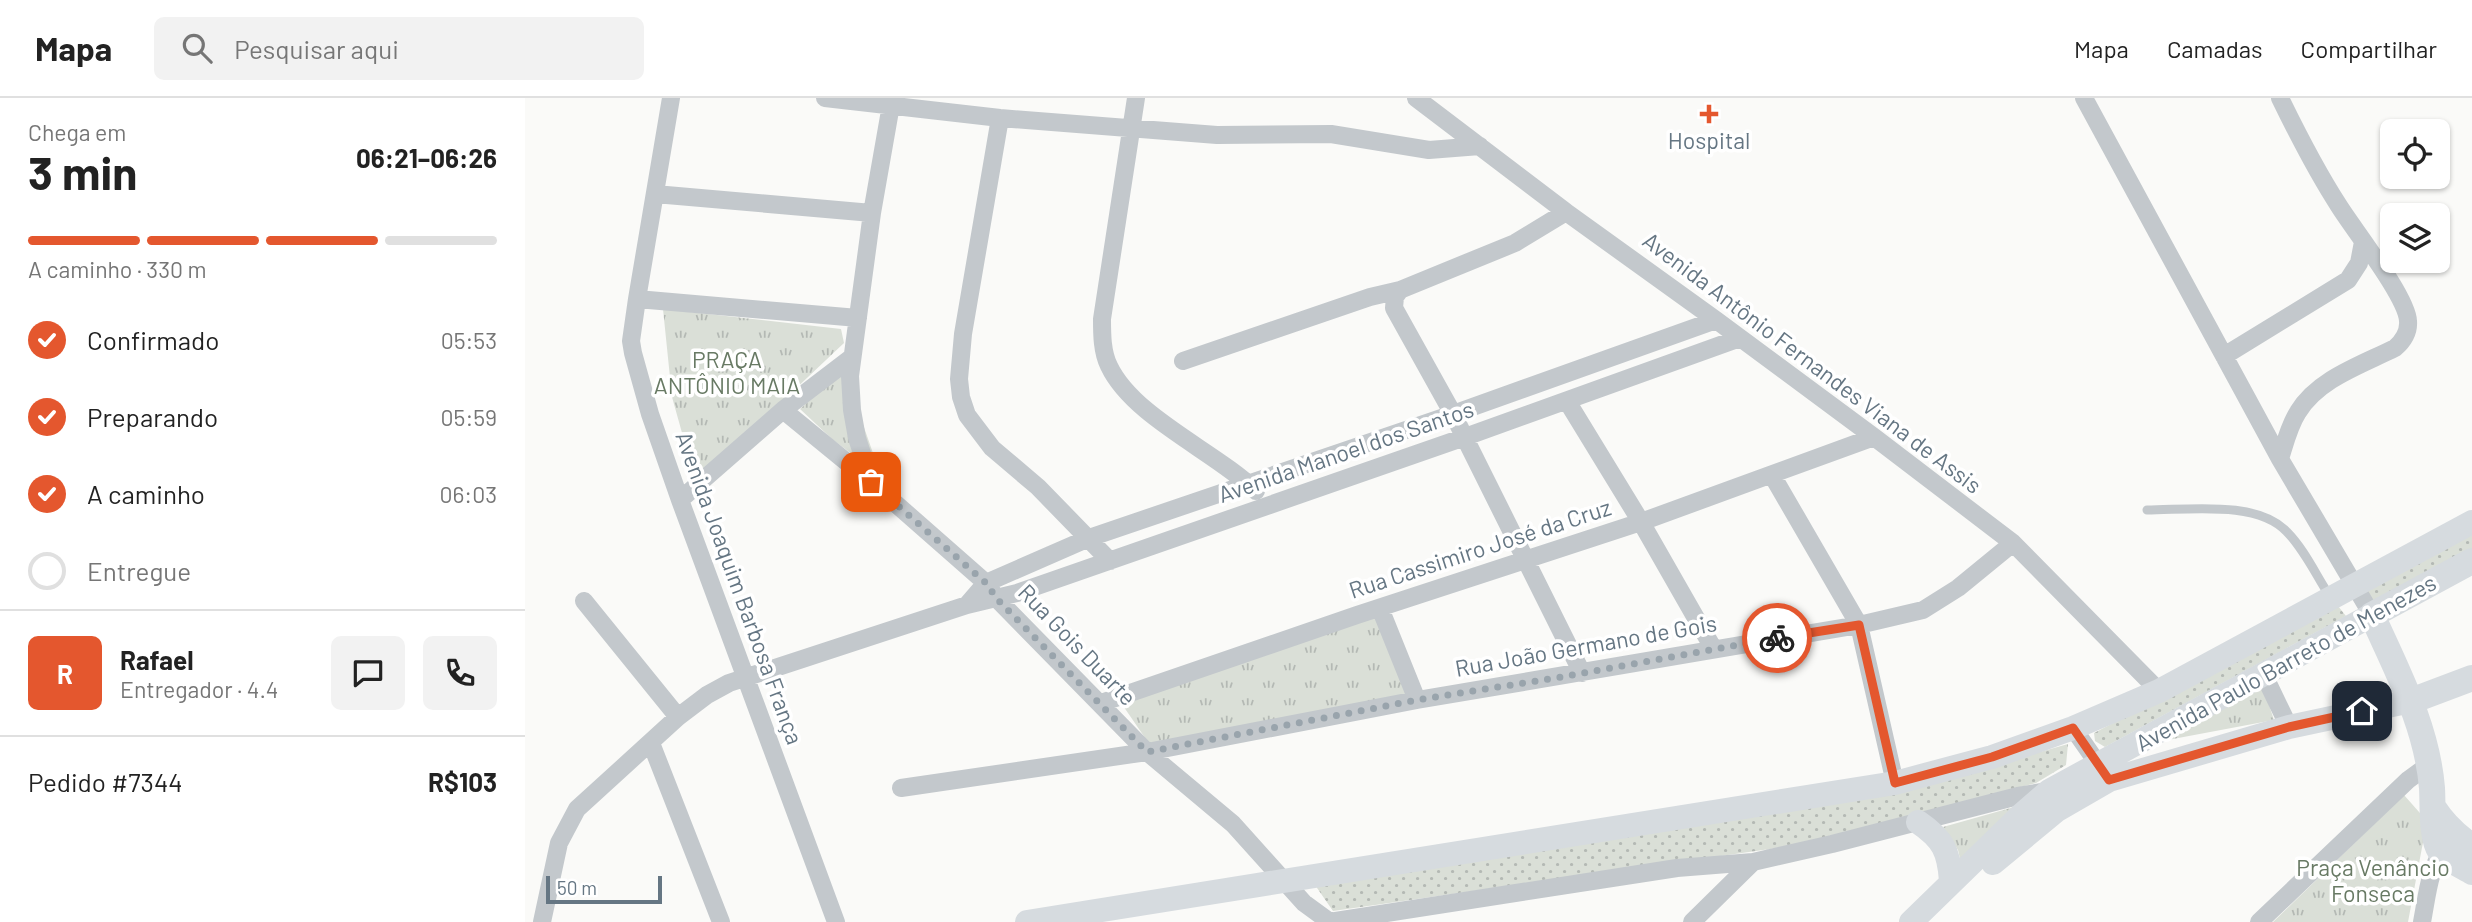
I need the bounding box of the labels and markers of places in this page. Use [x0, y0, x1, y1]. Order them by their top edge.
marker: Hospital [1699, 104, 1719, 124]
place label: Hospital [1668, 126, 1750, 154]
pin [841, 452, 901, 512]
pin [2332, 681, 2392, 741]

